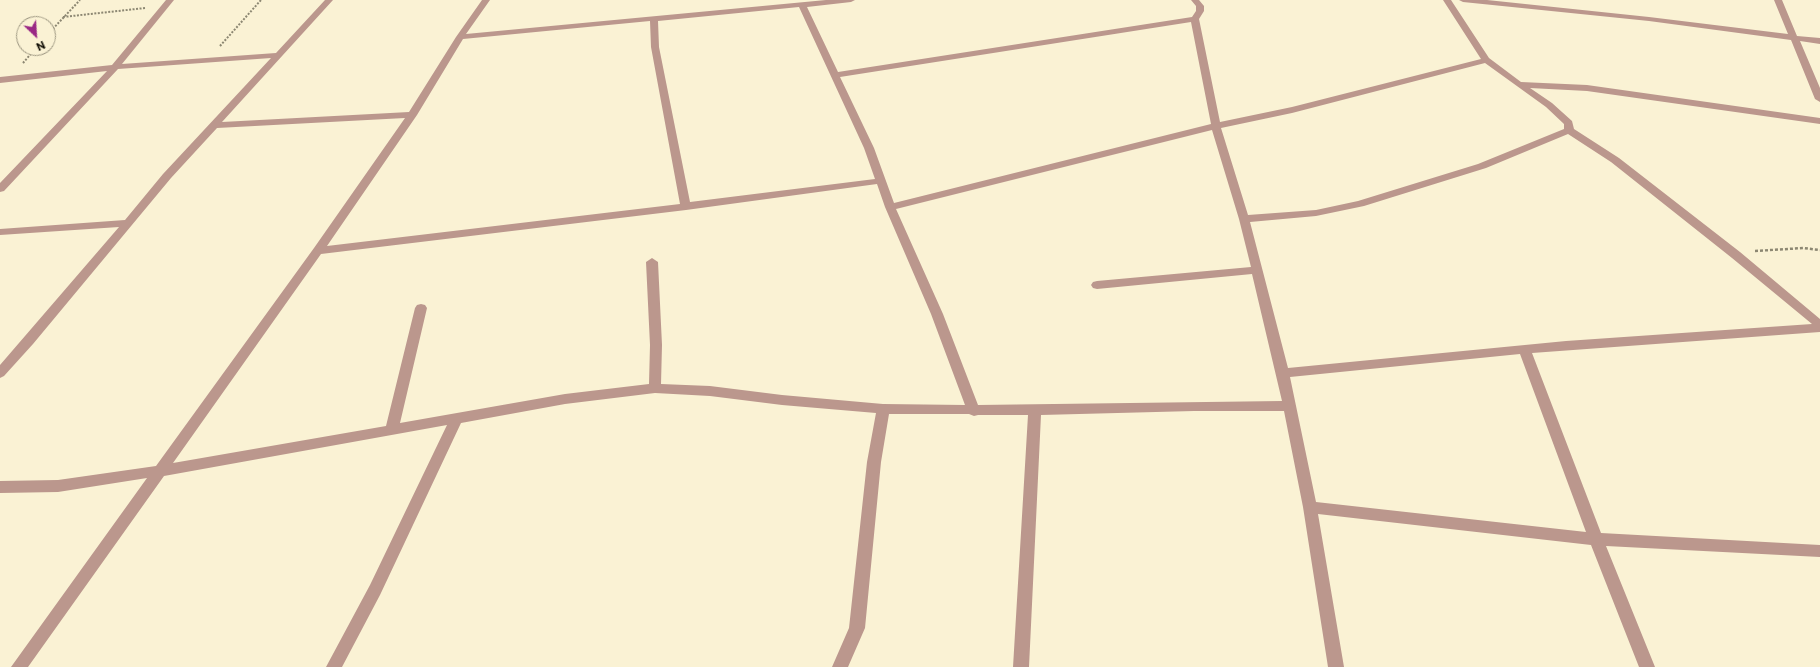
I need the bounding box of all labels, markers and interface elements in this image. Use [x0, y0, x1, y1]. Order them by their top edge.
north arrow [16, 16, 56, 56]
text: N [34, 39, 47, 54]

